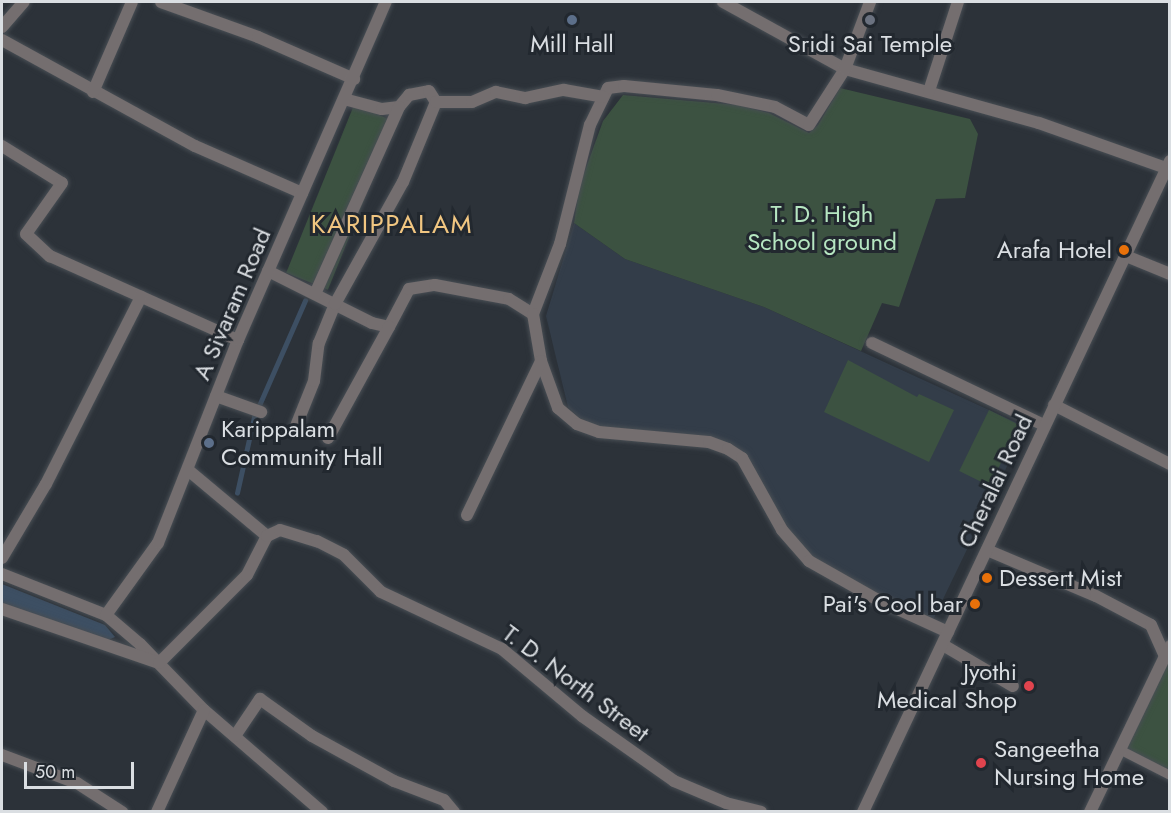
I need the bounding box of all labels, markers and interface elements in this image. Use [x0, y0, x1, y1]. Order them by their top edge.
marker: Mill Hall [565, 13, 579, 27]
marker: Sridi Sai Temple [863, 13, 877, 27]
place label: Mill Hall [530, 30, 614, 58]
place label: Sridi Sai Temple [788, 30, 952, 58]
park label: T. D. High School ground [747, 200, 897, 256]
district label: KARIPPALAM [311, 209, 473, 241]
street label: A Sivaram Road [187, 224, 277, 384]
place label: Arafa Hotel [997, 236, 1112, 264]
marker: Arafa Hotel [1117, 243, 1131, 257]
street label: Cheralai Road [952, 410, 1038, 552]
place label: Karippalam Community Hall [221, 415, 383, 471]
marker: Karippalam Community Hall [202, 436, 216, 450]
place label: Dessert Mist [999, 564, 1122, 592]
marker: Dessert Mist [980, 571, 994, 585]
place label: Pai's Cool bar [823, 590, 963, 618]
marker: Pai's Cool bar [968, 597, 982, 611]
street label: T. D. North Street [497, 619, 655, 747]
place label: Jyothi Medical Shop [877, 658, 1017, 714]
marker: Jyothi Medical Shop [1022, 679, 1036, 693]
place label: Sangeetha Nursing Home [994, 735, 1144, 791]
scale bar [27, 750, 136, 788]
marker: Sangeetha Nursing Home [972, 754, 990, 772]
text: 50 m [35, 759, 75, 785]

